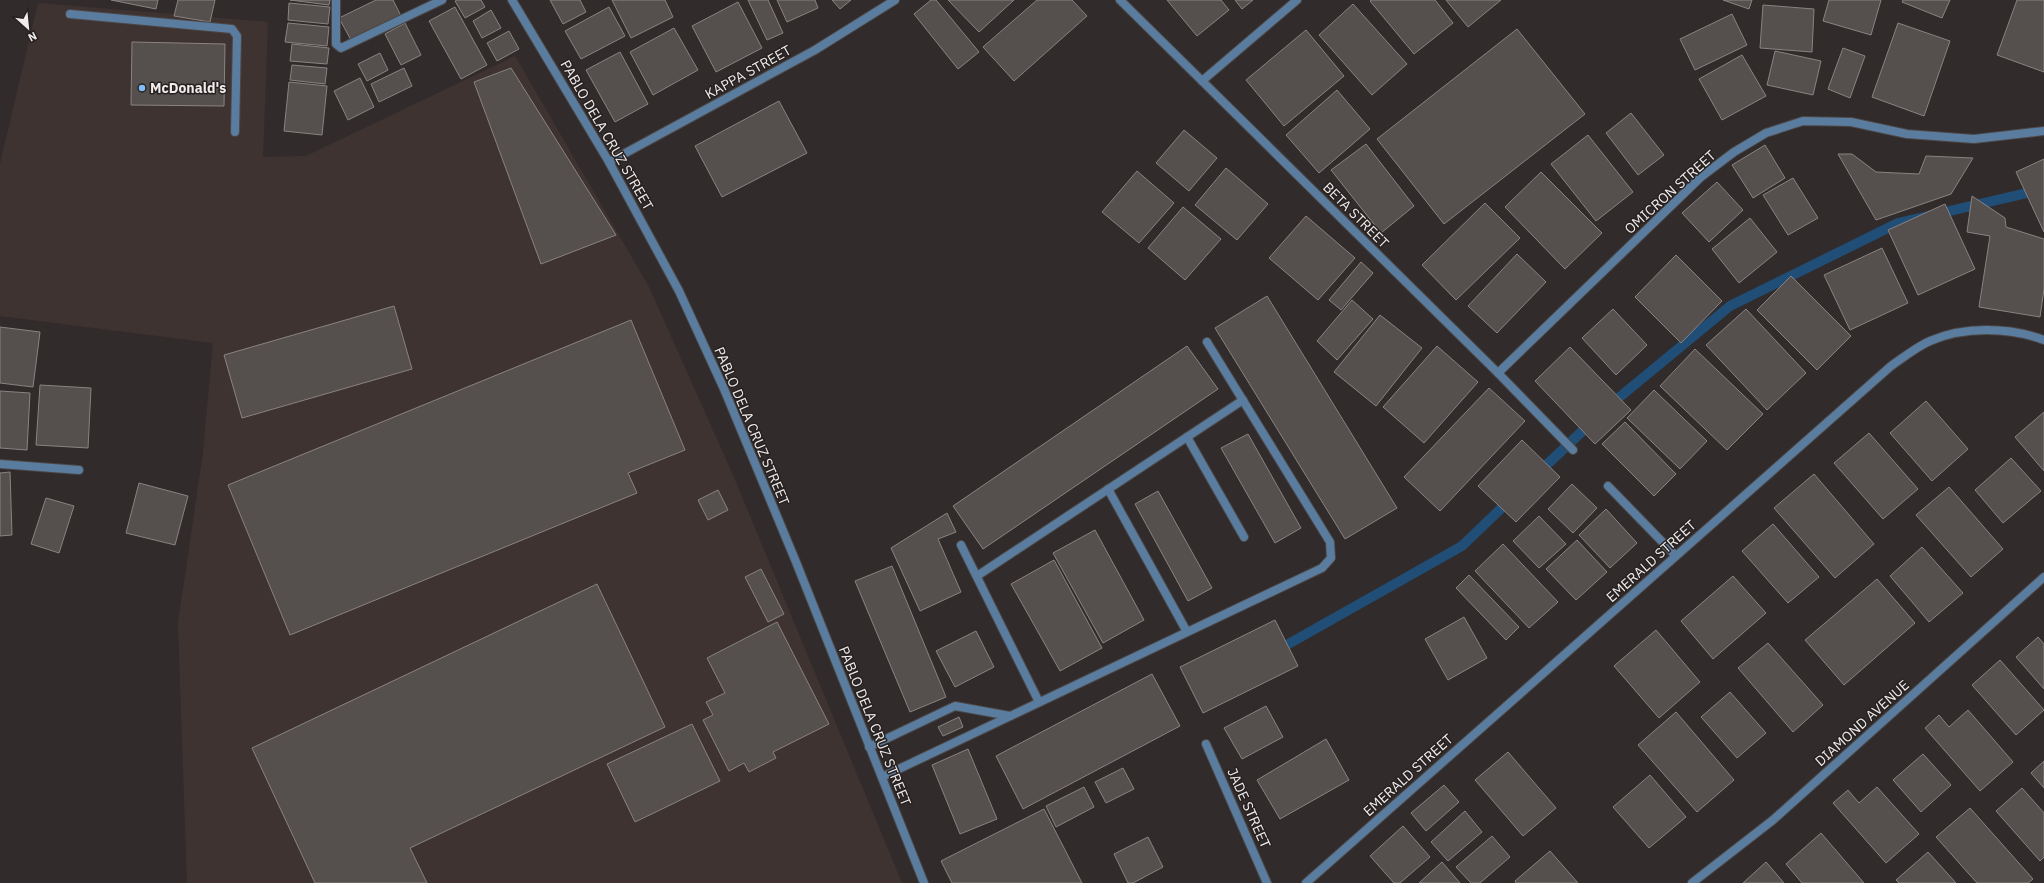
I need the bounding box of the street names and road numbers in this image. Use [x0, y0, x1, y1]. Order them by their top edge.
street label: KAPPA STREET [702, 41, 794, 103]
street label: PABLO DELA CRUZ STREET [557, 57, 657, 213]
street label: OMICRON STREET [1621, 146, 1719, 238]
street label: BETA STREET [1319, 178, 1393, 252]
street label: PABLO DELA CRUZ STREET [710, 344, 794, 508]
street label: EMERALD STREET [1602, 516, 1700, 606]
street label: PABLO DELA CRUZ STREET [835, 644, 915, 808]
street label: DIAMOND AVENUE [1811, 676, 1913, 770]
street label: EMERALD STREET [1359, 730, 1457, 820]
street label: JADE STREET [1223, 765, 1275, 851]

